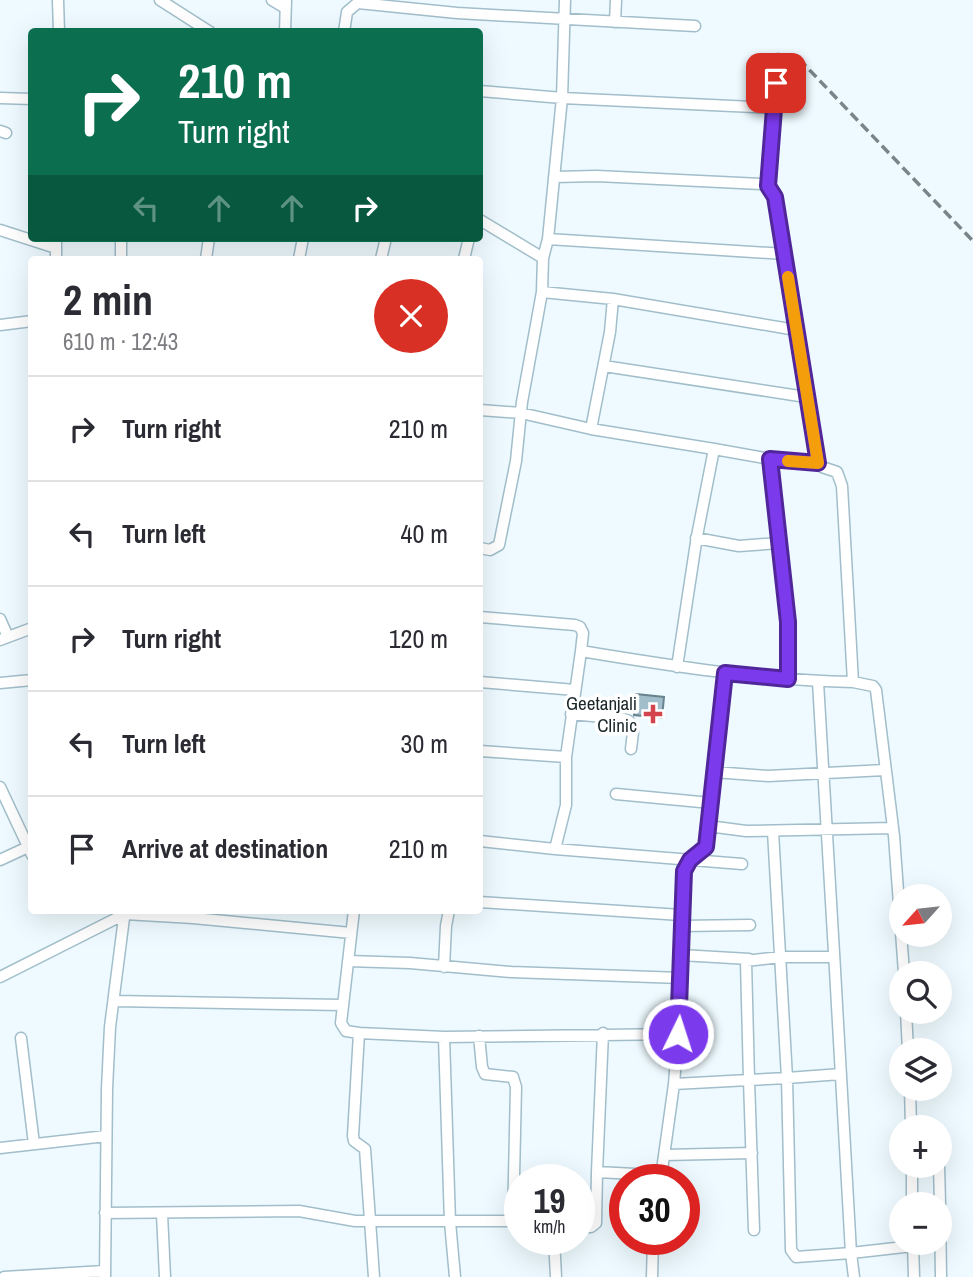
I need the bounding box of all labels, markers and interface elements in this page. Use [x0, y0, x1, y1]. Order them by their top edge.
text: 210 m [178, 47, 292, 113]
pin [746, 53, 806, 113]
icon: right [63, 56, 154, 147]
icon: arrive [757, 64, 795, 102]
text: Turn right [178, 110, 290, 153]
icon: left [127, 189, 165, 227]
icon: ahead [200, 189, 238, 227]
icon: ahead [273, 189, 311, 227]
icon: right [346, 189, 384, 227]
text: 2 min [63, 272, 153, 328]
button: close [374, 279, 448, 353]
text: 610 m · 12:43 [63, 326, 178, 357]
icon: right [63, 410, 101, 448]
text: Turn right [122, 411, 221, 446]
text: 210 m [389, 411, 448, 446]
icon: left [63, 515, 101, 553]
text: Turn left [122, 516, 206, 551]
text: 40 m [401, 516, 448, 551]
icon: right [63, 620, 101, 658]
text: Turn right [122, 621, 221, 656]
text: 120 m [389, 621, 448, 656]
place label: Geetanjali Clinic [566, 690, 637, 738]
marker: Geetanjali Clinic [643, 704, 663, 724]
icon: left [63, 725, 101, 763]
text: Turn left [122, 726, 206, 761]
text: 30 m [401, 726, 448, 761]
icon: arrive [63, 830, 101, 868]
text: Arrive at destination [122, 831, 328, 866]
text: 210 m [389, 831, 448, 866]
north arrow [889, 884, 952, 947]
map controls [889, 884, 952, 1255]
button: search [889, 961, 952, 1024]
position arrow [641, 997, 715, 1071]
button: layers [889, 1038, 952, 1101]
button: + [889, 1115, 952, 1178]
speed limit sign: 30 [609, 1164, 700, 1255]
text: 19 [534, 1177, 565, 1224]
button: − [889, 1192, 952, 1255]
text: km/h [534, 1214, 566, 1239]

